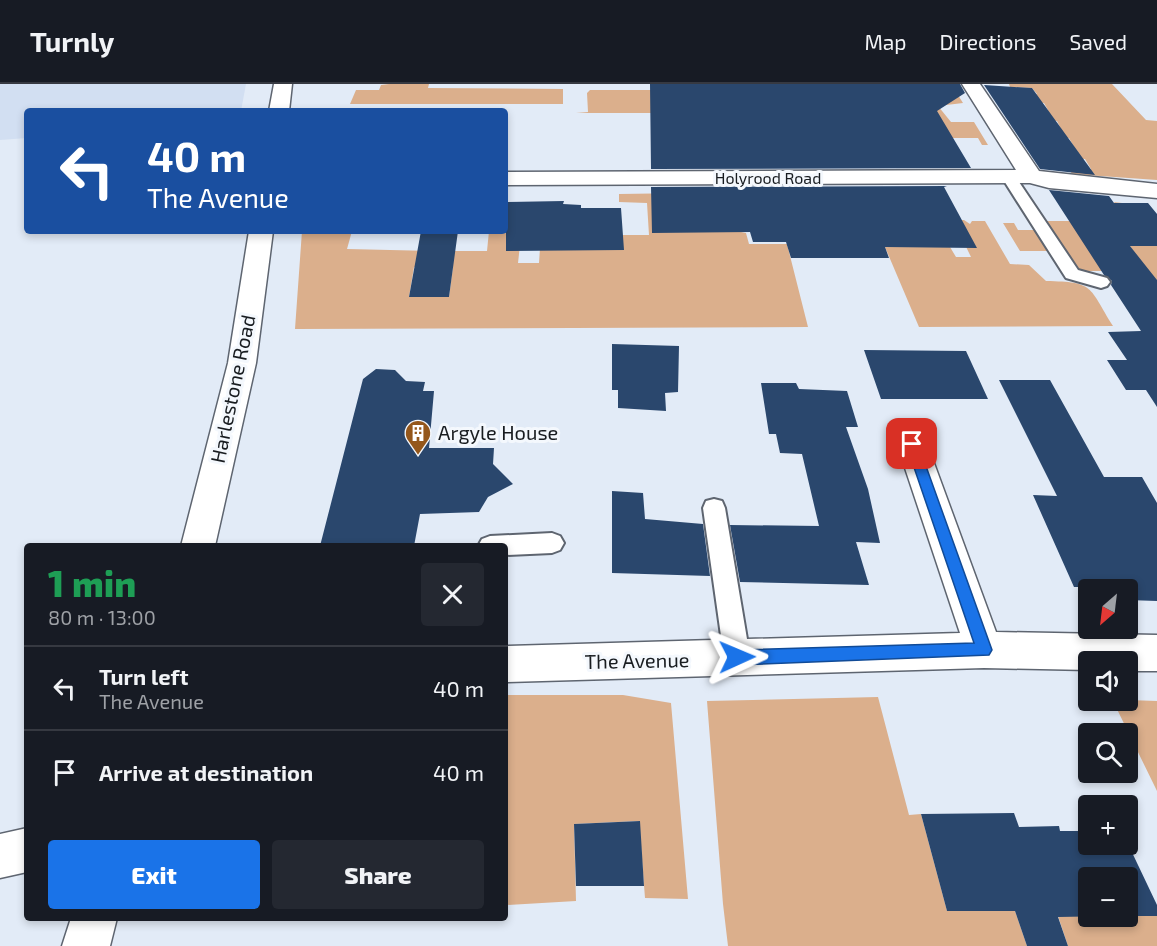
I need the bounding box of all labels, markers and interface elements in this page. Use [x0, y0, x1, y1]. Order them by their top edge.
text: Turnly [30, 24, 114, 58]
text: Map [864, 29, 907, 54]
text: Directions [940, 29, 1036, 54]
text: Saved [1069, 29, 1127, 54]
text: 40 m [147, 130, 246, 180]
icon: left [48, 132, 126, 210]
street label: Holyrood Road [715, 168, 821, 187]
text: The Avenue [147, 181, 289, 213]
street label: Harlestone Road [205, 312, 259, 465]
building icon: Argyle House [403, 418, 433, 456]
pin [886, 418, 937, 469]
place label: Argyle House [438, 420, 558, 444]
icon: arrive [895, 427, 928, 460]
text: 1 min [48, 561, 136, 604]
button: close [421, 563, 484, 626]
north arrow [1078, 579, 1138, 639]
map controls [1078, 579, 1138, 927]
text: 80 m · 13:00 [48, 605, 156, 629]
position arrow [705, 625, 769, 689]
street label: The Avenue [584, 647, 690, 673]
button: sound [1078, 651, 1138, 711]
text: Turn left [99, 663, 188, 689]
icon: left [48, 672, 81, 705]
text: 40 m [433, 675, 484, 701]
text: The Avenue [99, 689, 204, 713]
button: search [1078, 723, 1138, 783]
icon: arrive [48, 756, 81, 789]
text: Arrive at destination [99, 759, 313, 785]
text: 40 m [433, 759, 484, 785]
button: + [1078, 795, 1138, 855]
button: Exit [48, 840, 260, 909]
button: Share [272, 840, 484, 909]
button: − [1078, 867, 1138, 927]

